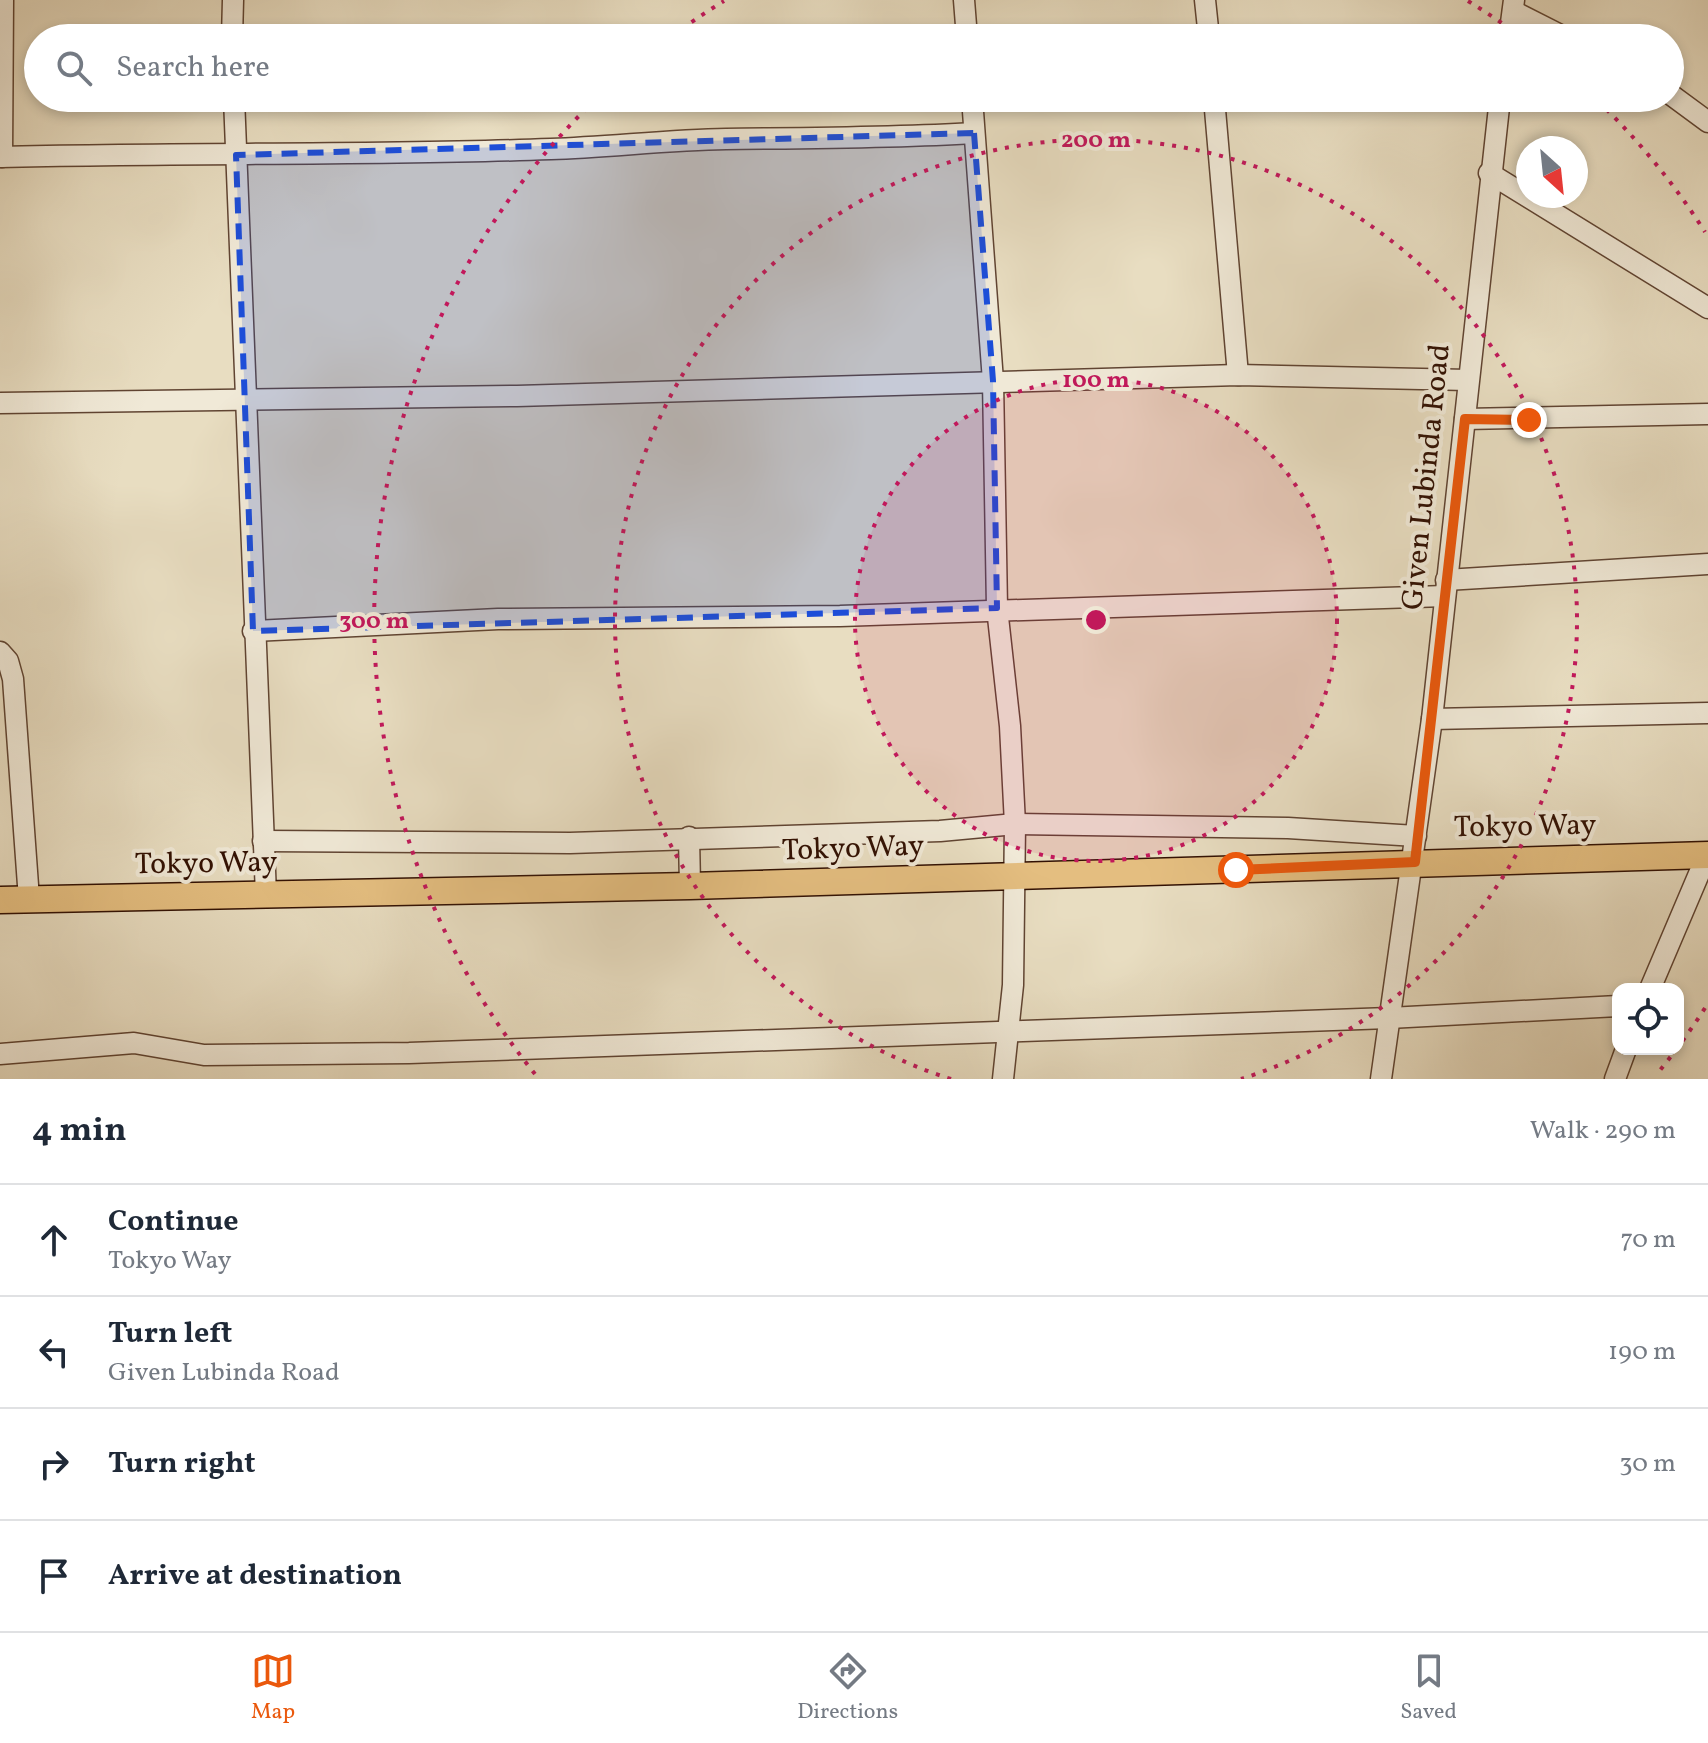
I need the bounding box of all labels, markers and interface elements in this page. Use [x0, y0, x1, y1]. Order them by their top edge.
search box [24, 24, 1684, 112]
icon: search [52, 46, 96, 90]
text: Search here [116, 47, 270, 89]
text: 200 m [1061, 124, 1131, 158]
north arrow [1516, 136, 1588, 208]
street label: Given Lubinda Road [1392, 342, 1462, 612]
text: 100 m [1062, 364, 1130, 398]
route end [1511, 402, 1547, 438]
text: 300 m [339, 605, 409, 639]
centre of rings [1082, 606, 1110, 634]
street label: Tokyo Way [1453, 805, 1597, 849]
street label: Tokyo Way [781, 826, 925, 872]
street label: Tokyo Way [134, 842, 278, 886]
route start [1218, 852, 1254, 888]
map controls [1612, 983, 1684, 1055]
button: locate [1612, 983, 1684, 1055]
text: 4 min [32, 1108, 127, 1155]
text: Walk · 290 m [1530, 1113, 1676, 1149]
text: Continue [108, 1201, 239, 1243]
icon: ahead [32, 1218, 76, 1262]
text: 70 m [1621, 1222, 1676, 1258]
text: Tokyo Way [108, 1243, 232, 1279]
text: Turn left [108, 1313, 232, 1355]
icon: left [32, 1330, 76, 1374]
text: 190 m [1608, 1334, 1676, 1370]
text: Given Lubinda Road [108, 1355, 340, 1391]
icon: right [32, 1442, 76, 1486]
text: Turn right [108, 1443, 256, 1485]
text: 30 m [1619, 1446, 1676, 1482]
icon: arrive [32, 1554, 76, 1598]
text: Arrive at destination [108, 1555, 402, 1597]
tab: Map [251, 1649, 295, 1728]
tab: Directions [797, 1649, 898, 1728]
tab: Saved [1400, 1649, 1457, 1728]

